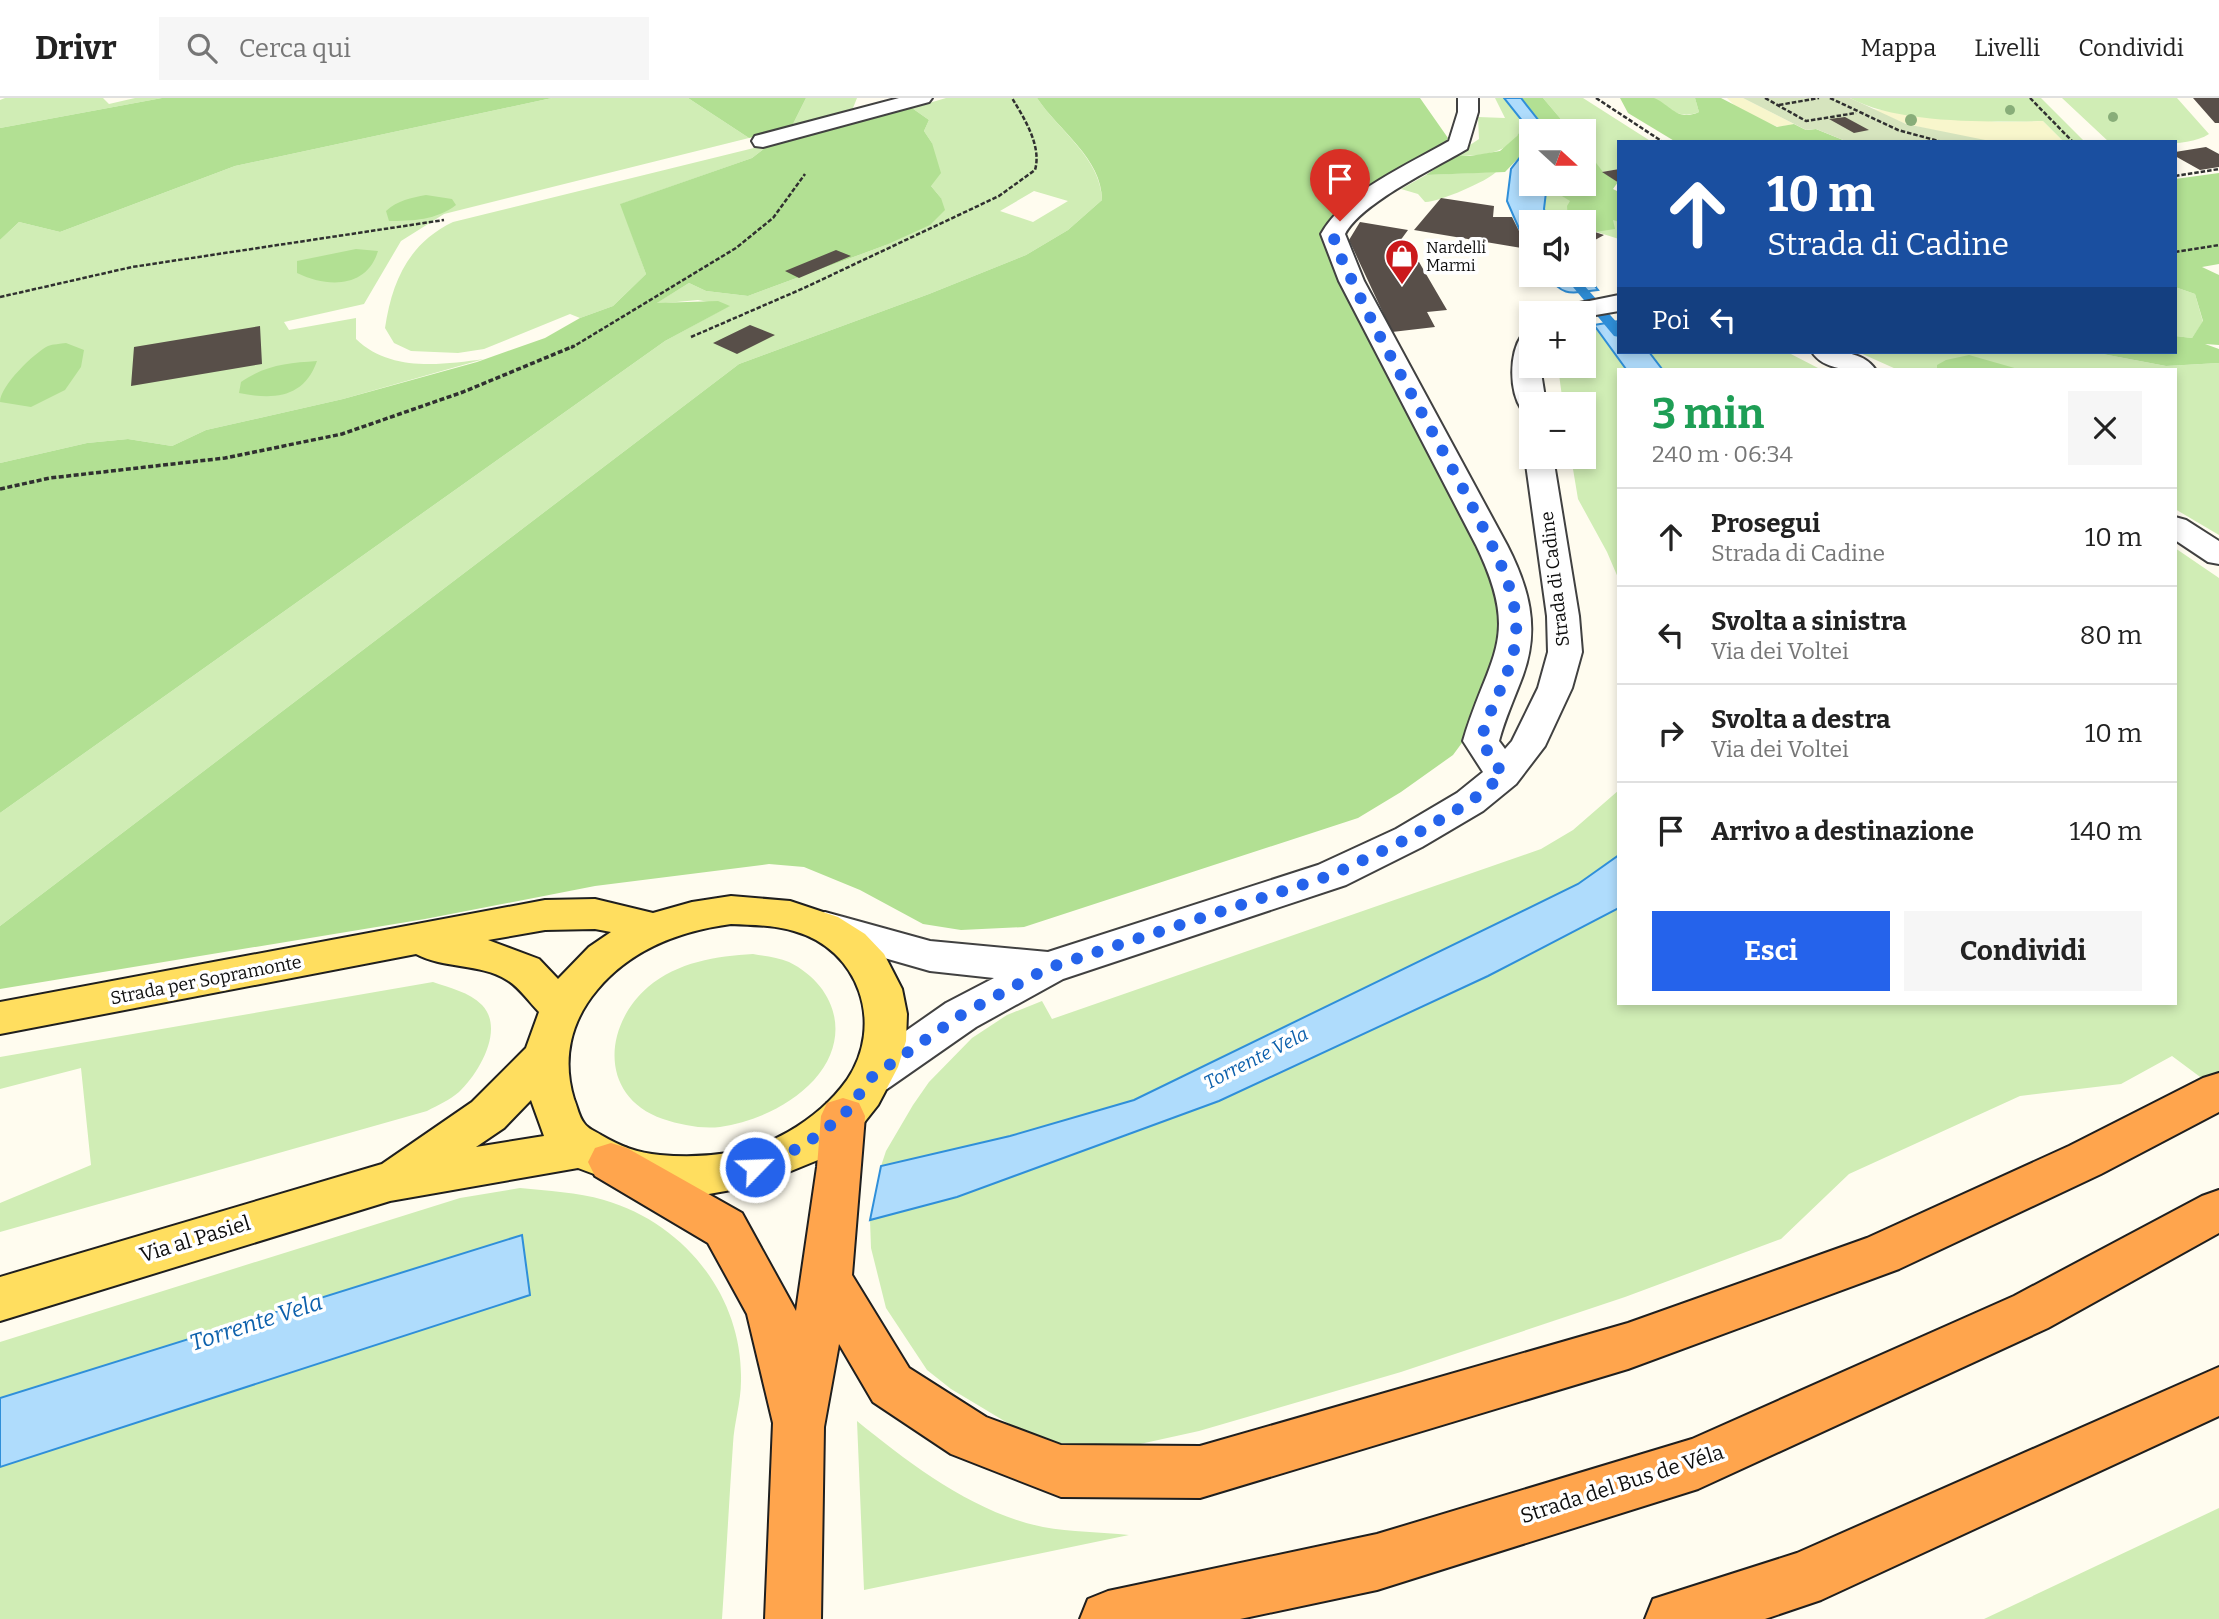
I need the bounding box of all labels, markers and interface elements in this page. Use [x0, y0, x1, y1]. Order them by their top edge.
search box [159, 17, 649, 80]
text: Drivr [35, 28, 117, 68]
icon: search [183, 29, 221, 67]
text: Cerca qui [239, 33, 351, 64]
text: Mappa [1860, 34, 1936, 62]
text: Livelli [1974, 34, 2040, 62]
text: Condividi [2078, 34, 2184, 62]
north arrow [1519, 119, 1596, 196]
map controls [1519, 119, 1596, 469]
pin [1310, 149, 1370, 221]
icon: arrive [1321, 160, 1359, 198]
text: 10 m [1767, 165, 1875, 224]
icon: ahead [1652, 168, 1743, 259]
button: sound [1519, 210, 1596, 287]
text: Strada di Cadine [1767, 225, 2009, 263]
shop icon: Nardelli Marmi [1383, 237, 1421, 286]
place label: Nardelli Marmi [1426, 238, 1486, 275]
button: + [1519, 301, 1596, 378]
icon: left [1704, 301, 1742, 339]
text: Poi [1652, 305, 1690, 336]
text: 3 min [1652, 389, 1764, 439]
button: close [2068, 391, 2142, 465]
button: − [1519, 392, 1596, 469]
text: 240 m · 06:34 [1652, 440, 1793, 468]
text: Prosegui [1711, 508, 1820, 539]
street label: Strada di Cadine [1536, 510, 1574, 648]
icon: ahead [1652, 518, 1690, 556]
text: 10 m [2085, 522, 2142, 553]
text: Strada di Cadine [1711, 539, 1885, 567]
text: Svolta a sinistra [1711, 606, 1907, 637]
icon: left [1652, 616, 1690, 654]
text: 80 m [2080, 620, 2142, 651]
text: Via dei Voltei [1711, 637, 1849, 665]
text: Svolta a destra [1711, 704, 1890, 735]
icon: right [1652, 714, 1690, 752]
text: 10 m [2085, 718, 2142, 749]
text: Via dei Voltei [1711, 735, 1849, 763]
icon: arrive [1652, 812, 1690, 850]
text: Arrivo a destinazione [1711, 816, 1974, 847]
text: 140 m [2070, 816, 2142, 847]
button: Esci [1652, 911, 1890, 991]
button: Condividi [1904, 911, 2142, 991]
street label: Strada per Sopramonte [109, 951, 303, 1009]
water label: Torrente Vela [1200, 1022, 1312, 1094]
position arrow [718, 1130, 792, 1204]
street label: Via al Pasiel [137, 1210, 253, 1268]
water label: Torrente Vela [186, 1287, 326, 1357]
street label: Strada del Bus de Véla [1517, 1439, 1728, 1529]

